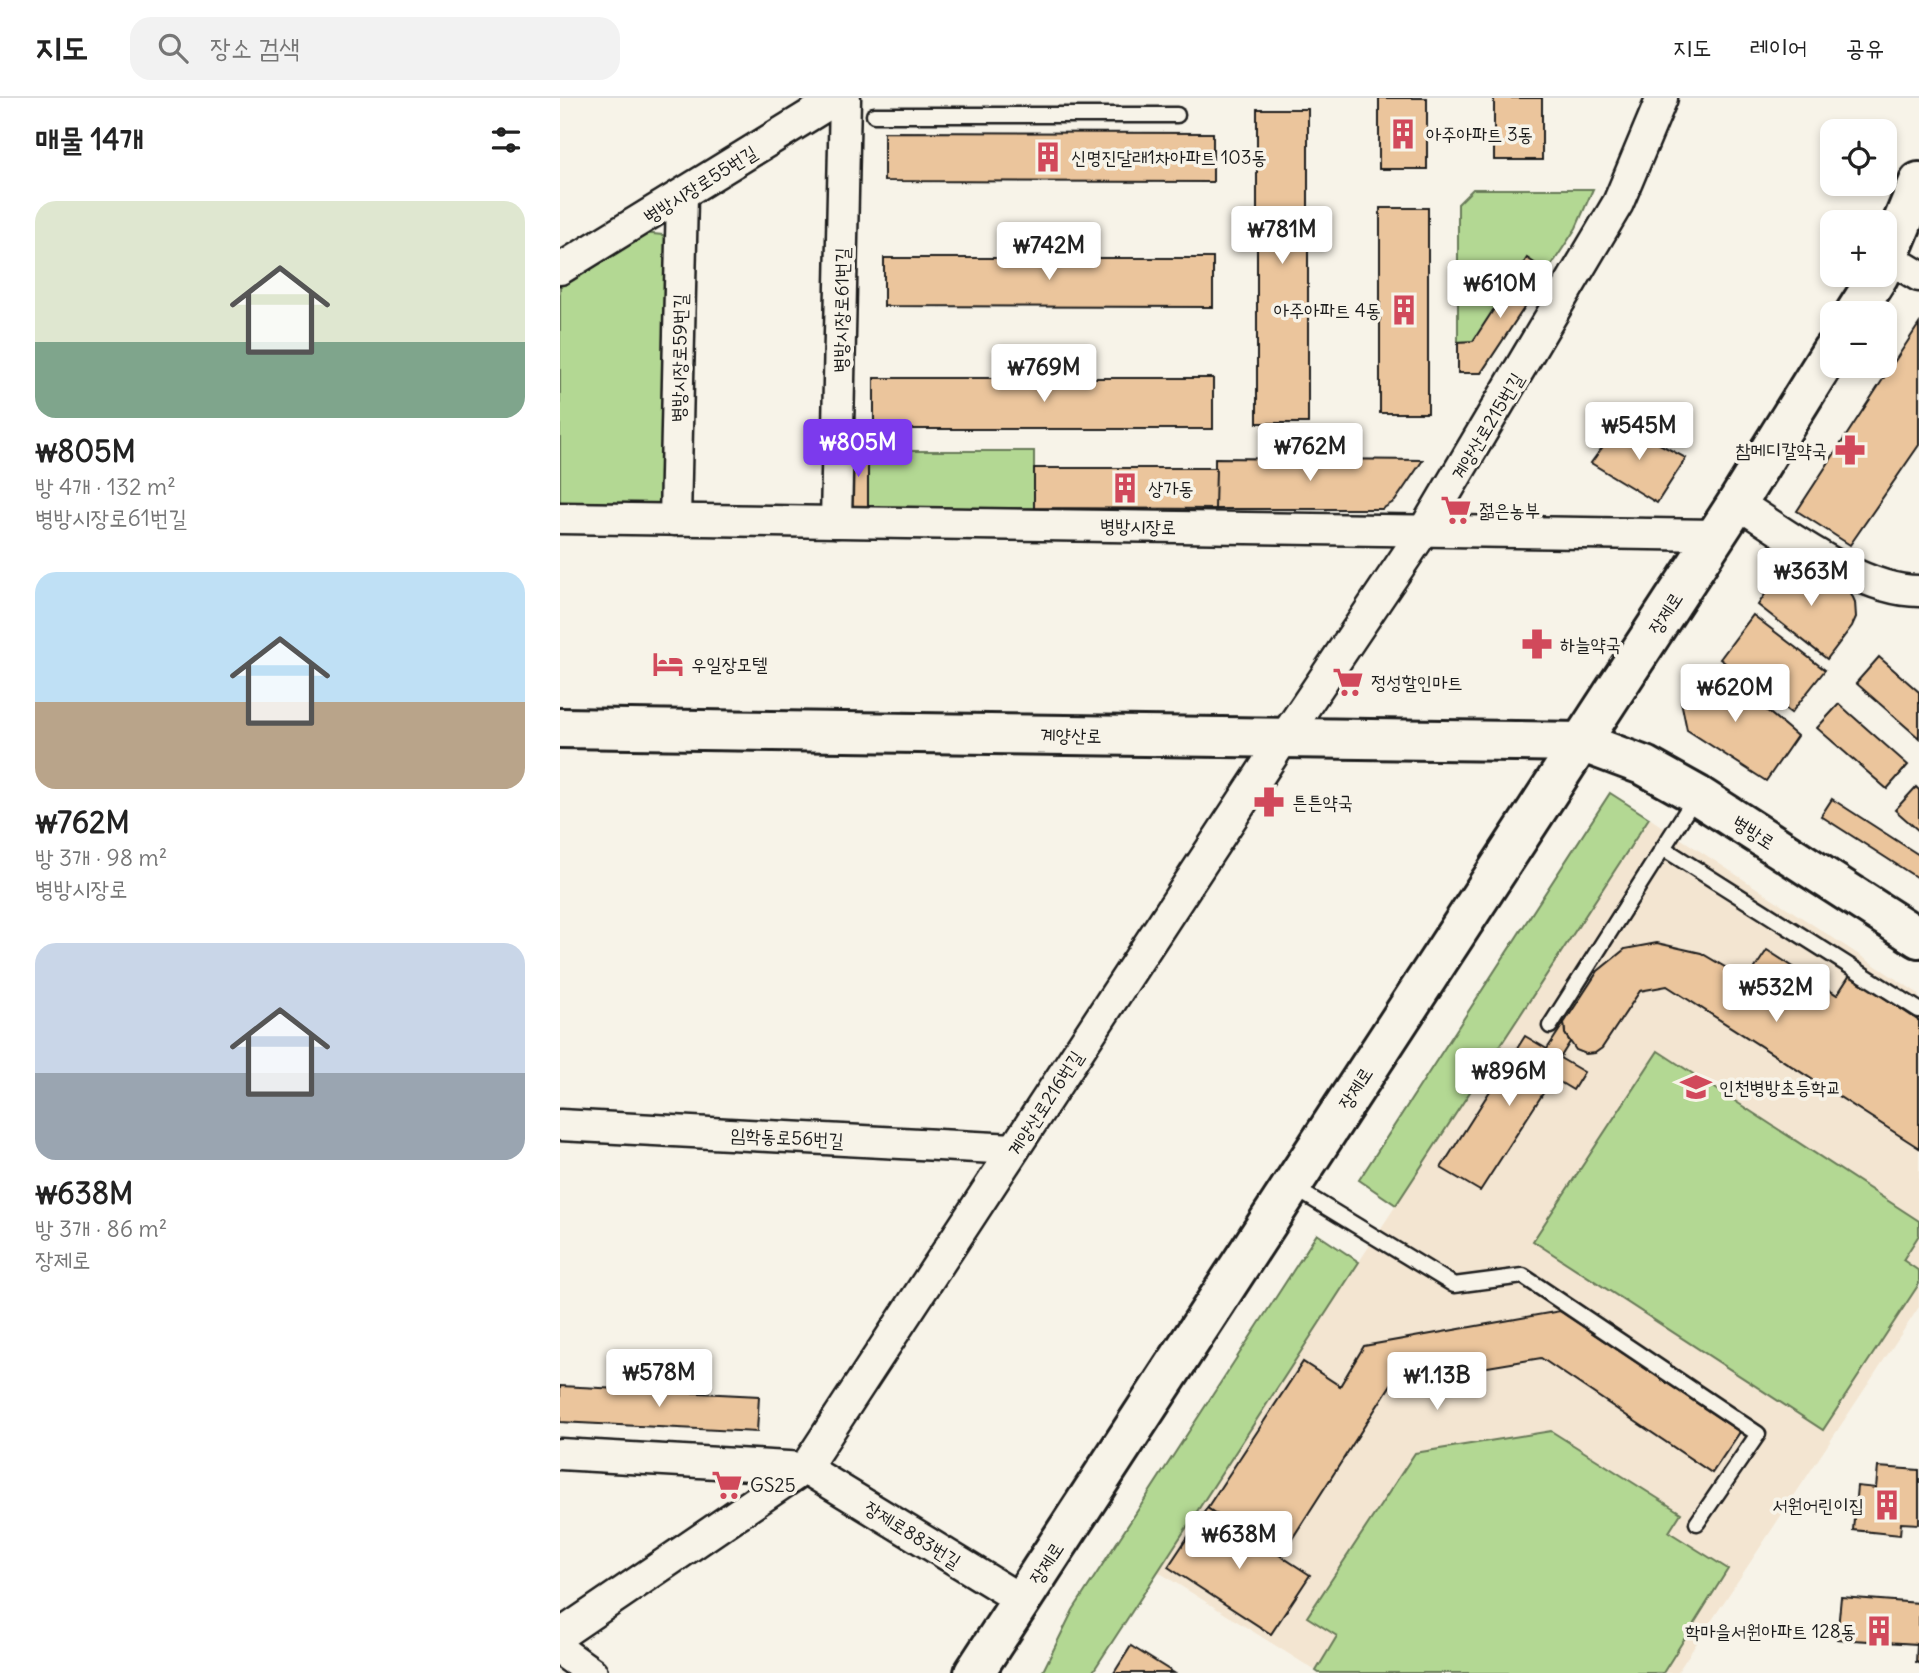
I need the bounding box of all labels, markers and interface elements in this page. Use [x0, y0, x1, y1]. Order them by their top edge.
search box [130, 17, 620, 80]
text: 지도 [35, 26, 88, 68]
icon: search [154, 29, 192, 67]
text: 장소 검색 [210, 31, 300, 64]
text: 지도 [1673, 32, 1711, 62]
text: 레이어 [1749, 32, 1807, 62]
text: 공유 [1845, 32, 1884, 62]
building icon: 아주아파트 3동 [1386, 117, 1420, 151]
map controls [1820, 119, 1897, 378]
button: locate [1820, 119, 1897, 196]
text: 매물 14개 [35, 120, 144, 158]
icon: filters [487, 121, 525, 159]
place label: 아주아파트 3동 [1426, 122, 1533, 146]
street label: 병방시장로55번길 [639, 140, 761, 228]
building icon: 신명진달래1차아파트 103동 [1031, 140, 1065, 174]
place label: 신명진달래1차아파트 103동 [1071, 145, 1267, 169]
pin: ₩781M [1233, 206, 1331, 266]
button: + [1820, 210, 1897, 287]
text: ₩781M [1247, 214, 1317, 243]
pin: ₩742M [1000, 222, 1098, 282]
text: ₩742M [1013, 230, 1085, 259]
icon: home [217, 247, 343, 373]
street label: 병방시장로61번길 [828, 247, 854, 373]
pin: ₩610M [1451, 260, 1549, 320]
text: ₩610M [1463, 268, 1537, 297]
street label: 병방시장로59번길 [666, 293, 692, 423]
building icon: 아주아파트 4동 [1387, 293, 1421, 327]
place label: 아주아파트 4동 [1274, 298, 1381, 322]
button: − [1820, 301, 1897, 378]
pin: ₩769M [995, 344, 1093, 404]
text: ₩769M [1007, 352, 1081, 381]
street label: 계양산로215번길 [1446, 368, 1528, 484]
pin: ₩545M [1590, 402, 1688, 462]
text: ₩545M [1601, 410, 1677, 439]
pin: ₩805M [809, 420, 907, 479]
pin: ₩762M [1261, 424, 1359, 483]
text: ₩805M [819, 427, 897, 456]
text: ₩762M [1274, 431, 1346, 460]
text: ₩805M [35, 432, 136, 470]
pharmacy icon: 참메디칼약국 [1833, 433, 1867, 467]
place label: 참메디칼약국 [1735, 438, 1827, 462]
building icon: 상가동 [1108, 471, 1142, 505]
text: 방 4개 · 132 m² [35, 472, 176, 501]
place label: 상가동 [1148, 476, 1194, 500]
supermarket icon: 젊은농부 [1439, 493, 1473, 527]
place label: 젊은농부 [1479, 498, 1540, 522]
text: 병방시장로61번길 [35, 503, 187, 532]
street label: 병방시장로 [1100, 513, 1176, 539]
pin: ₩363M [1762, 548, 1860, 608]
text: ₩363M [1773, 556, 1849, 585]
street label: 장제로 [1642, 587, 1688, 639]
icon: home [217, 618, 343, 744]
pharmacy icon: 하늘약국 [1520, 627, 1554, 661]
place label: 하늘약국 [1560, 632, 1621, 656]
hotel icon: 우일장모텔 [651, 647, 685, 681]
place label: 우일장모텔 [691, 652, 767, 676]
pin: ₩620M [1686, 664, 1784, 724]
supermarket icon: 정성할인마트 [1331, 665, 1365, 699]
place label: 정성할인마트 [1371, 670, 1463, 694]
text: ₩620M [1697, 672, 1773, 701]
street label: 계양산로 [1040, 722, 1102, 748]
pharmacy icon: 튼튼약국 [1252, 785, 1286, 819]
place label: 튼튼약국 [1292, 790, 1353, 814]
text: ₩762M [35, 803, 130, 841]
street label: 병방로 [1728, 809, 1780, 855]
text: 방 3개 · 98 m² [35, 843, 167, 872]
text: 병방시장로 [35, 874, 128, 903]
pin: ₩532M [1727, 964, 1825, 1024]
text: ₩532M [1739, 972, 1813, 1001]
icon: home [217, 989, 343, 1115]
street label: 계양산로216번길 [1002, 1046, 1088, 1160]
pin: ₩896M [1460, 1048, 1558, 1108]
text: ₩896M [1471, 1056, 1547, 1085]
street label: 장제로 [1332, 1062, 1378, 1114]
school or university icon: 인천병방초등학교 [1679, 1070, 1713, 1104]
place label: 인천병방초등학교 [1719, 1075, 1841, 1099]
street label: 임학동로56번길 [730, 1122, 844, 1152]
text: ₩638M [35, 1174, 133, 1212]
text: 방 3개 · 86 m² [35, 1214, 167, 1243]
text: 장제로 [35, 1245, 91, 1274]
pin: ₩578M [610, 1350, 708, 1409]
pin: ₩1.13B [1380, 1352, 1494, 1412]
text: ₩578M [622, 1357, 696, 1386]
text: ₩1.13B [1403, 1360, 1471, 1389]
supermarket icon: GS25 [710, 1468, 744, 1502]
place label: GS25 [750, 1473, 796, 1497]
building icon: 서원어린이집 [1870, 1488, 1904, 1522]
place label: 서원어린이집 [1772, 1493, 1864, 1517]
street label: 장제로883번길 [860, 1495, 966, 1573]
pin: ₩638M [1190, 1512, 1288, 1571]
text: ₩638M [1201, 1519, 1277, 1548]
street label: 장제로 [1023, 1537, 1069, 1589]
building icon: 학마을서원아파트 128동 [1862, 1614, 1896, 1648]
place label: 학마을서원아파트 128동 [1685, 1619, 1856, 1643]

